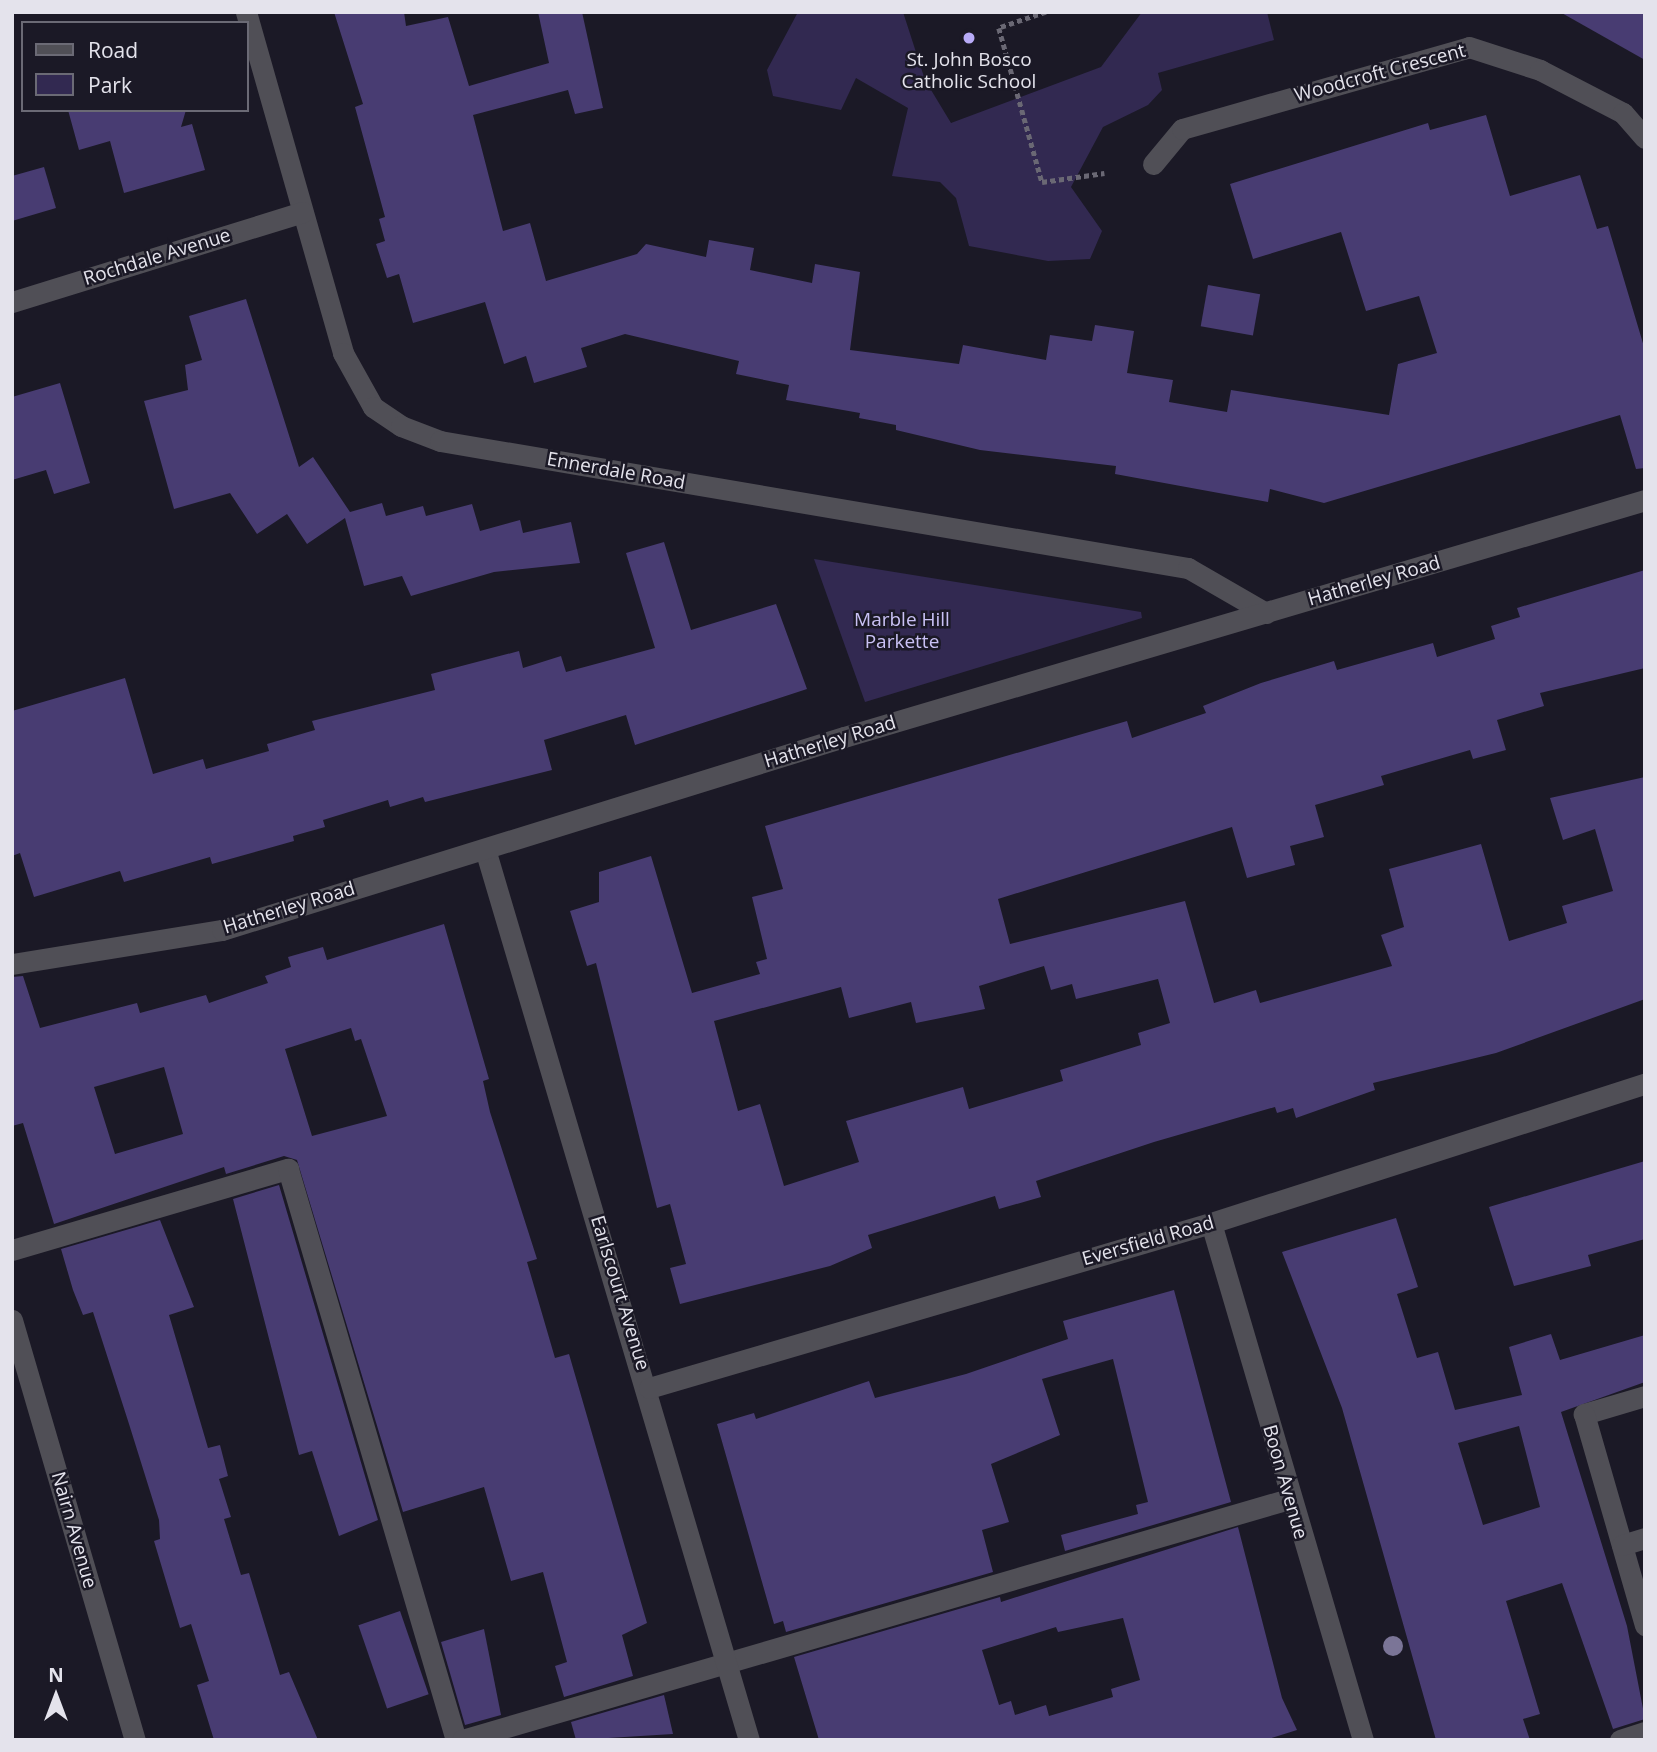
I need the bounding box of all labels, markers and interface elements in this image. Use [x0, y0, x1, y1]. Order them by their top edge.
legend [21, 21, 248, 112]
marker: St. John Bosco Catholic School [961, 30, 977, 46]
text: Road [88, 36, 138, 64]
street label: Woodcroft Crescent [1292, 39, 1468, 107]
place label: St. John Bosco Catholic School [902, 49, 1036, 93]
text: Park [88, 71, 132, 99]
street label: Rochdale Avenue [81, 224, 233, 290]
street label: Ennerdale Road [545, 448, 687, 494]
street label: Hatherley Road [1305, 551, 1443, 611]
park label: Marble Hill Parkette [854, 609, 950, 653]
street label: Hatherley Road [761, 711, 899, 773]
street label: Hatherley Road [220, 877, 358, 939]
street label: Eversfield Road [1079, 1211, 1217, 1271]
street label: Earlscourt Avenue [586, 1213, 654, 1373]
street label: Boon Avenue [1258, 1422, 1312, 1542]
street label: Nairn Avenue [46, 1469, 102, 1591]
north arrow [21, 1661, 91, 1731]
text: N [48, 1662, 64, 1688]

